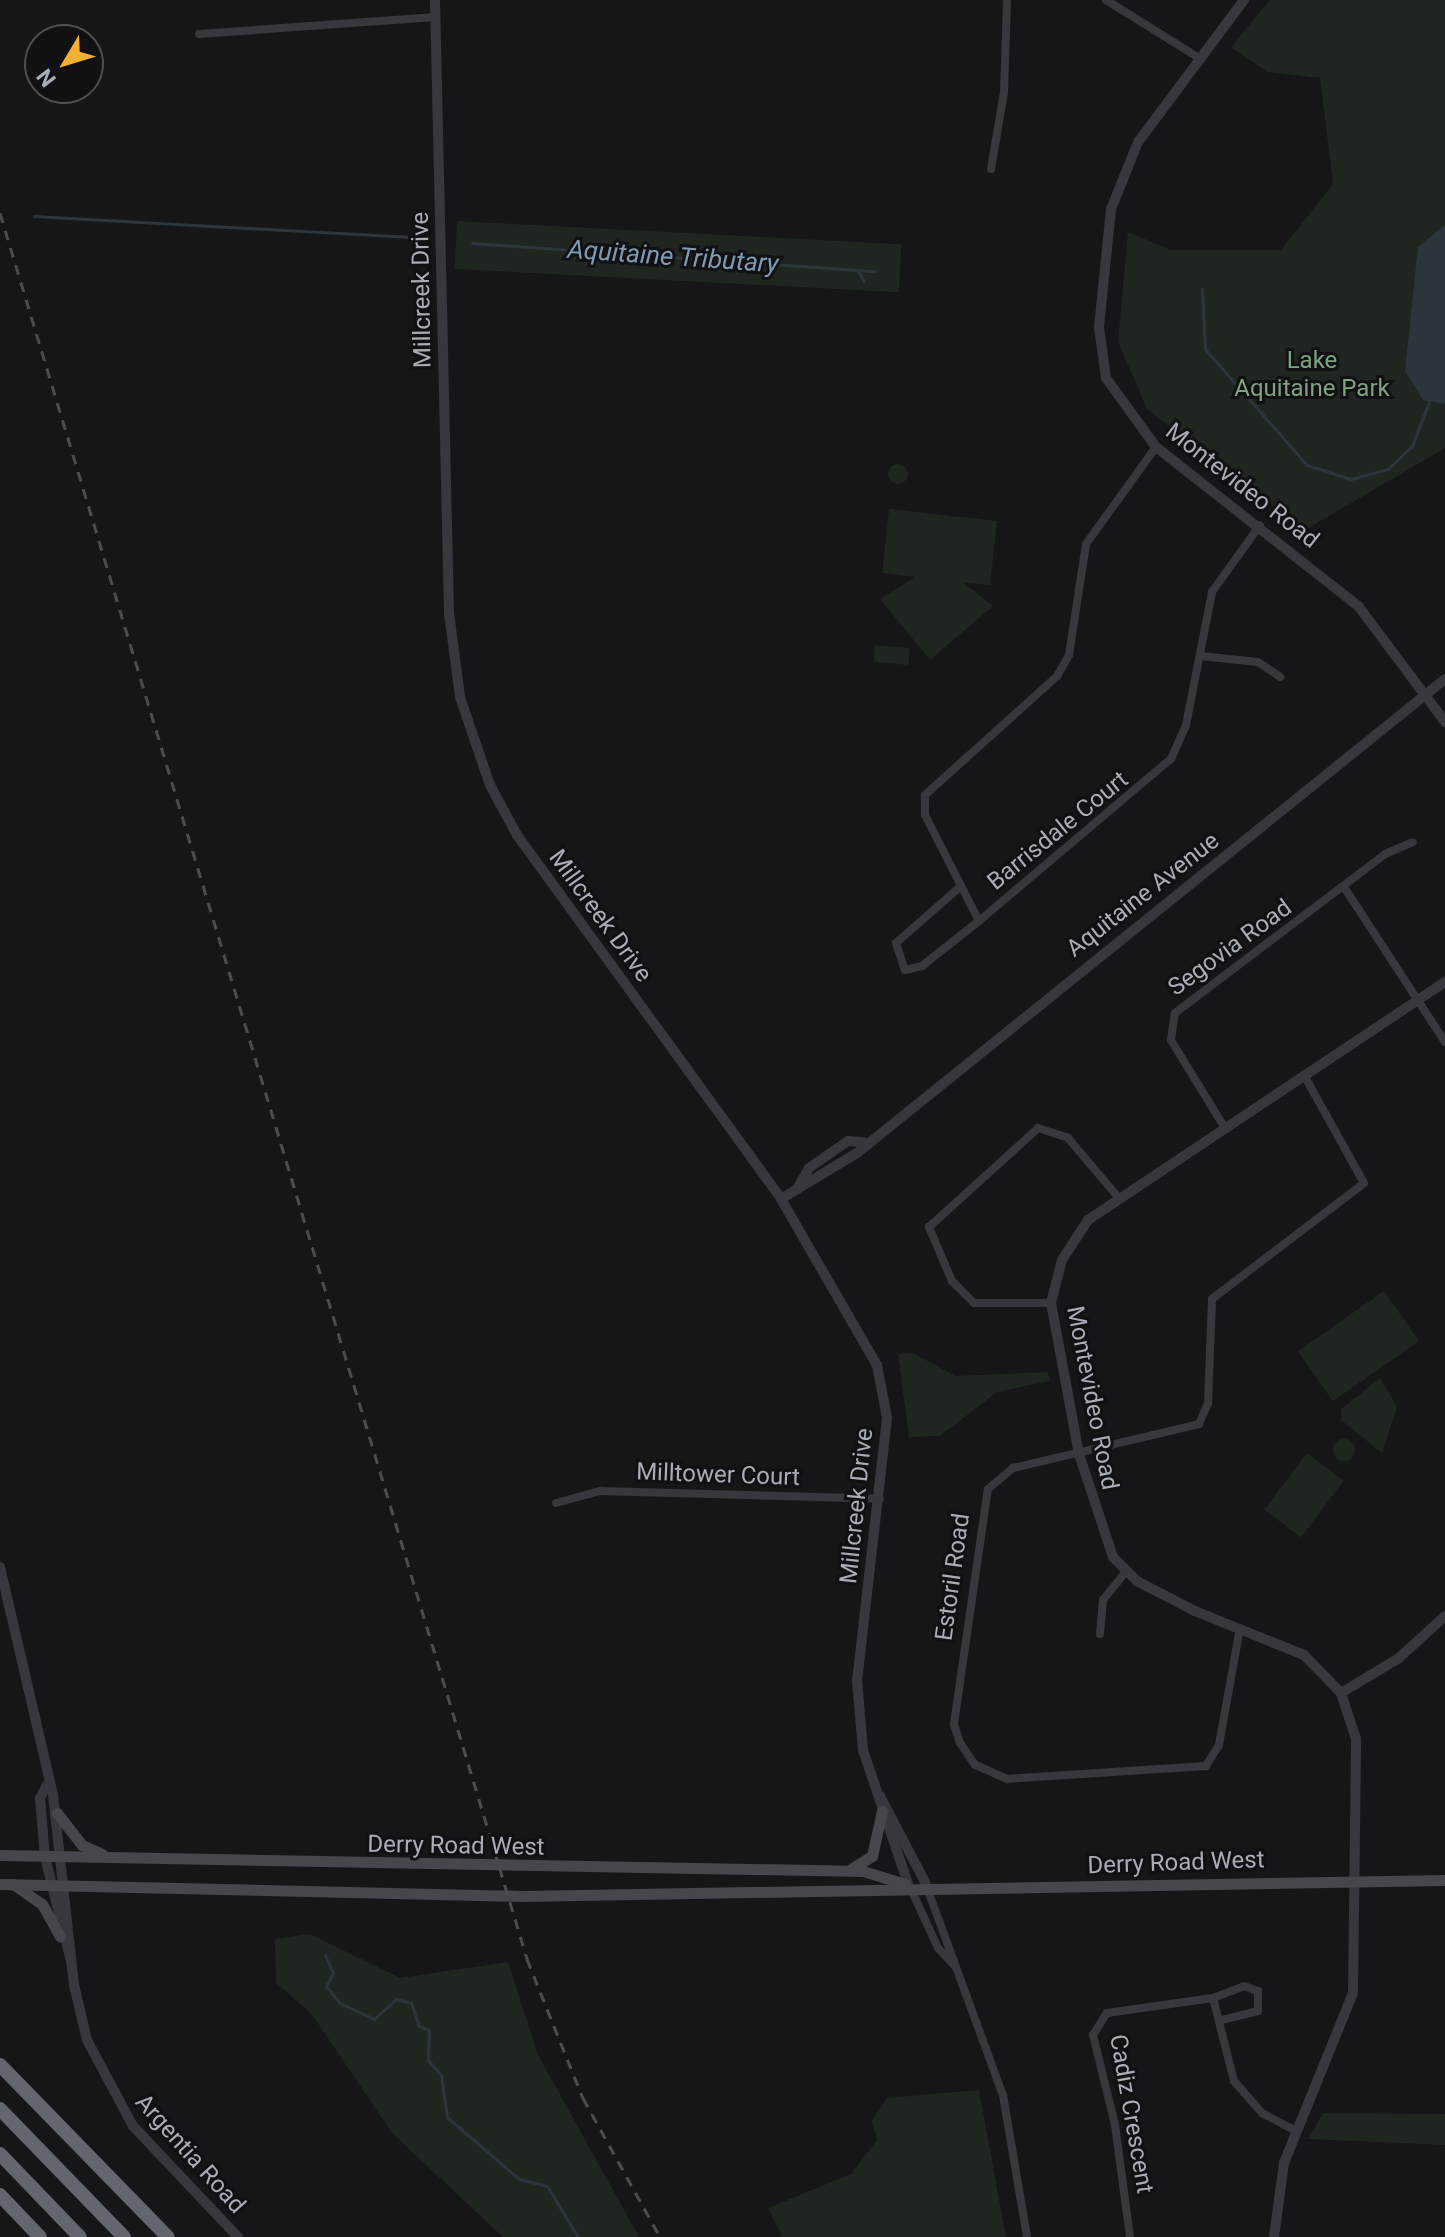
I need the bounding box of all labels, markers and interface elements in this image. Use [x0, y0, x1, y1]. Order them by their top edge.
north arrow [24, 24, 104, 104]
text: N [32, 64, 61, 92]
street label: Millcreek Drive [406, 212, 438, 368]
water label: Aquitaine Tributary [566, 234, 780, 280]
park label: Lake Aquitaine Park [1234, 347, 1390, 403]
street label: Montevideo Road [1160, 417, 1324, 555]
street label: Barrisdale Court [982, 765, 1134, 897]
street label: Aquitaine Avenue [1061, 827, 1225, 963]
street label: Millcreek Drive [542, 844, 658, 988]
street label: Segovia Road [1163, 894, 1297, 1002]
street label: Montevideo Road [1060, 1304, 1124, 1492]
street label: Millcreek Drive [835, 1427, 879, 1585]
street label: Milltower Court [636, 1458, 800, 1492]
street label: Estoril Road [930, 1512, 976, 1642]
street label: Derry Road West [367, 1830, 545, 1862]
street label: Derry Road West [1087, 1846, 1265, 1880]
street label: Cadiz Crescent [1103, 2032, 1159, 2196]
street label: Argentia Road [129, 2088, 251, 2220]

